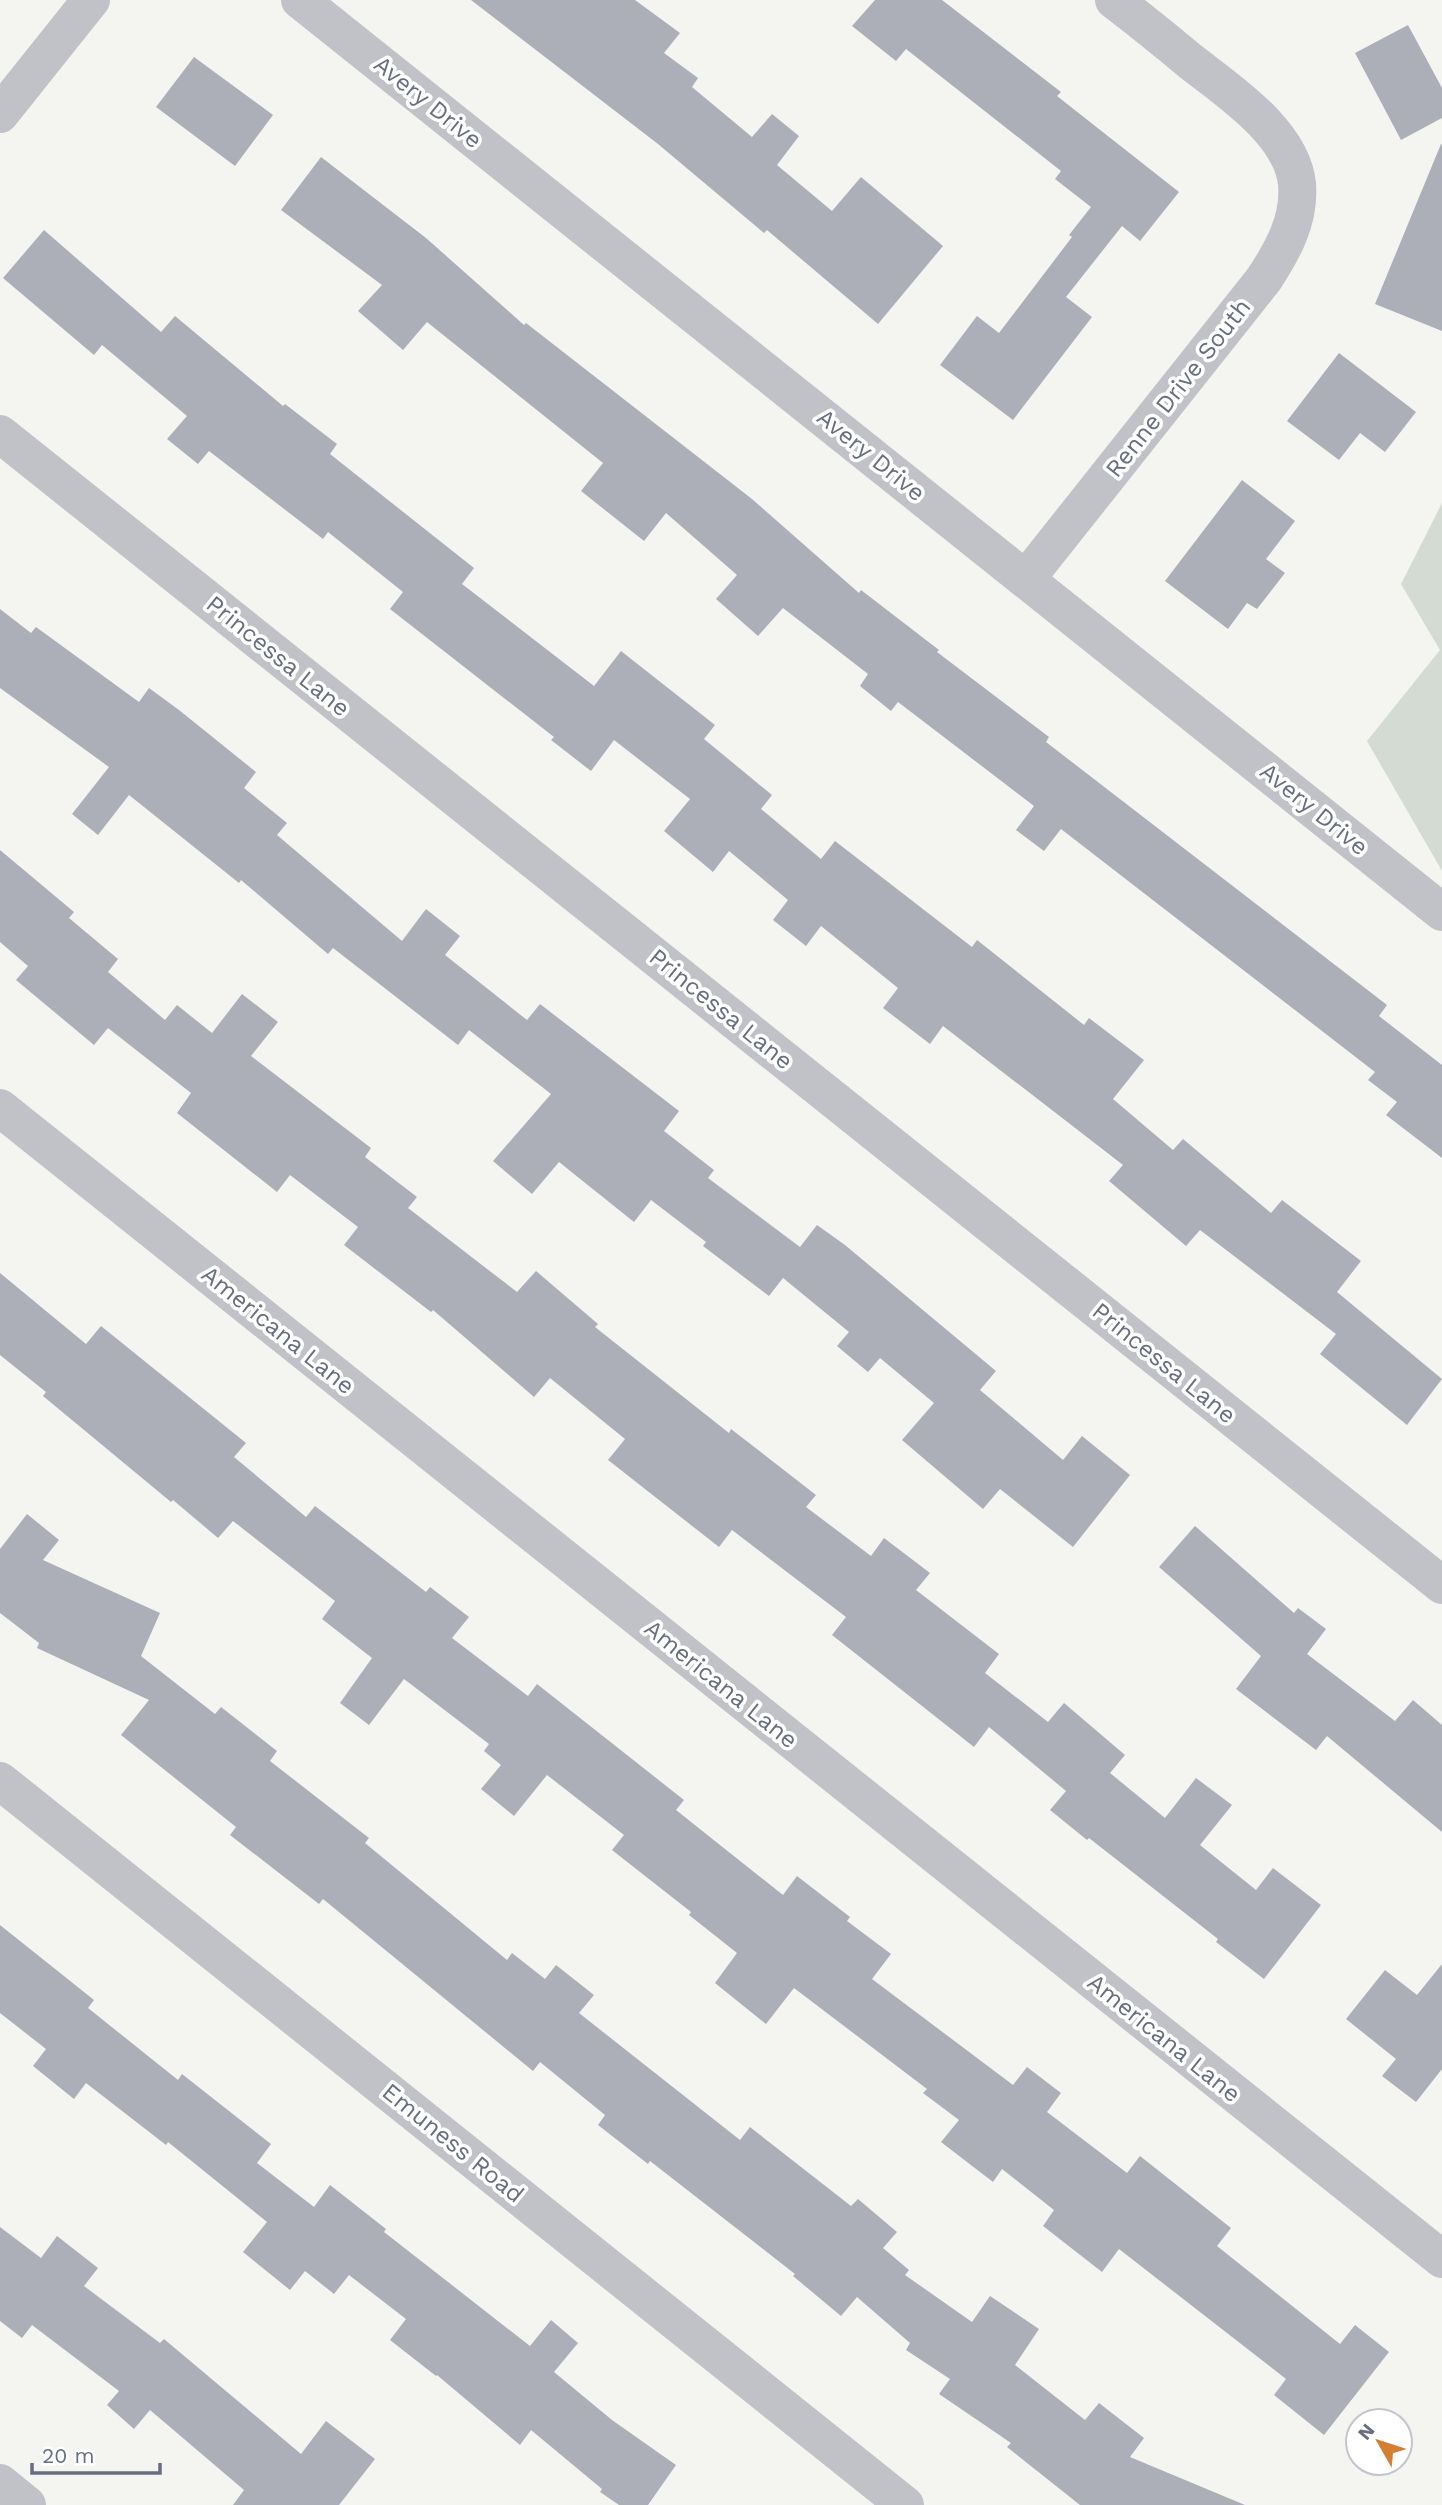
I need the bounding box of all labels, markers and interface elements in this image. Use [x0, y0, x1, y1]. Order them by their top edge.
street label: Avery Drive [368, 50, 488, 154]
street label: Renne Drive South [1100, 293, 1256, 483]
street label: Avery Drive [811, 403, 931, 507]
street label: Princessa Lane [201, 590, 355, 722]
street label: Avery Drive [1254, 757, 1374, 861]
street label: Princessa Lane [644, 943, 798, 1075]
street label: Americana Lane [196, 1260, 360, 1400]
street label: Princessa Lane [1087, 1297, 1241, 1429]
street label: Americana Lane [639, 1614, 803, 1754]
street label: Americana Lane [1082, 1968, 1246, 2108]
street label: Emuness Road [377, 2077, 529, 2209]
north arrow [1344, 2407, 1414, 2477]
text: N [1353, 2419, 1380, 2444]
scale bar [32, 2432, 159, 2476]
text: 20 m [42, 2443, 94, 2468]

